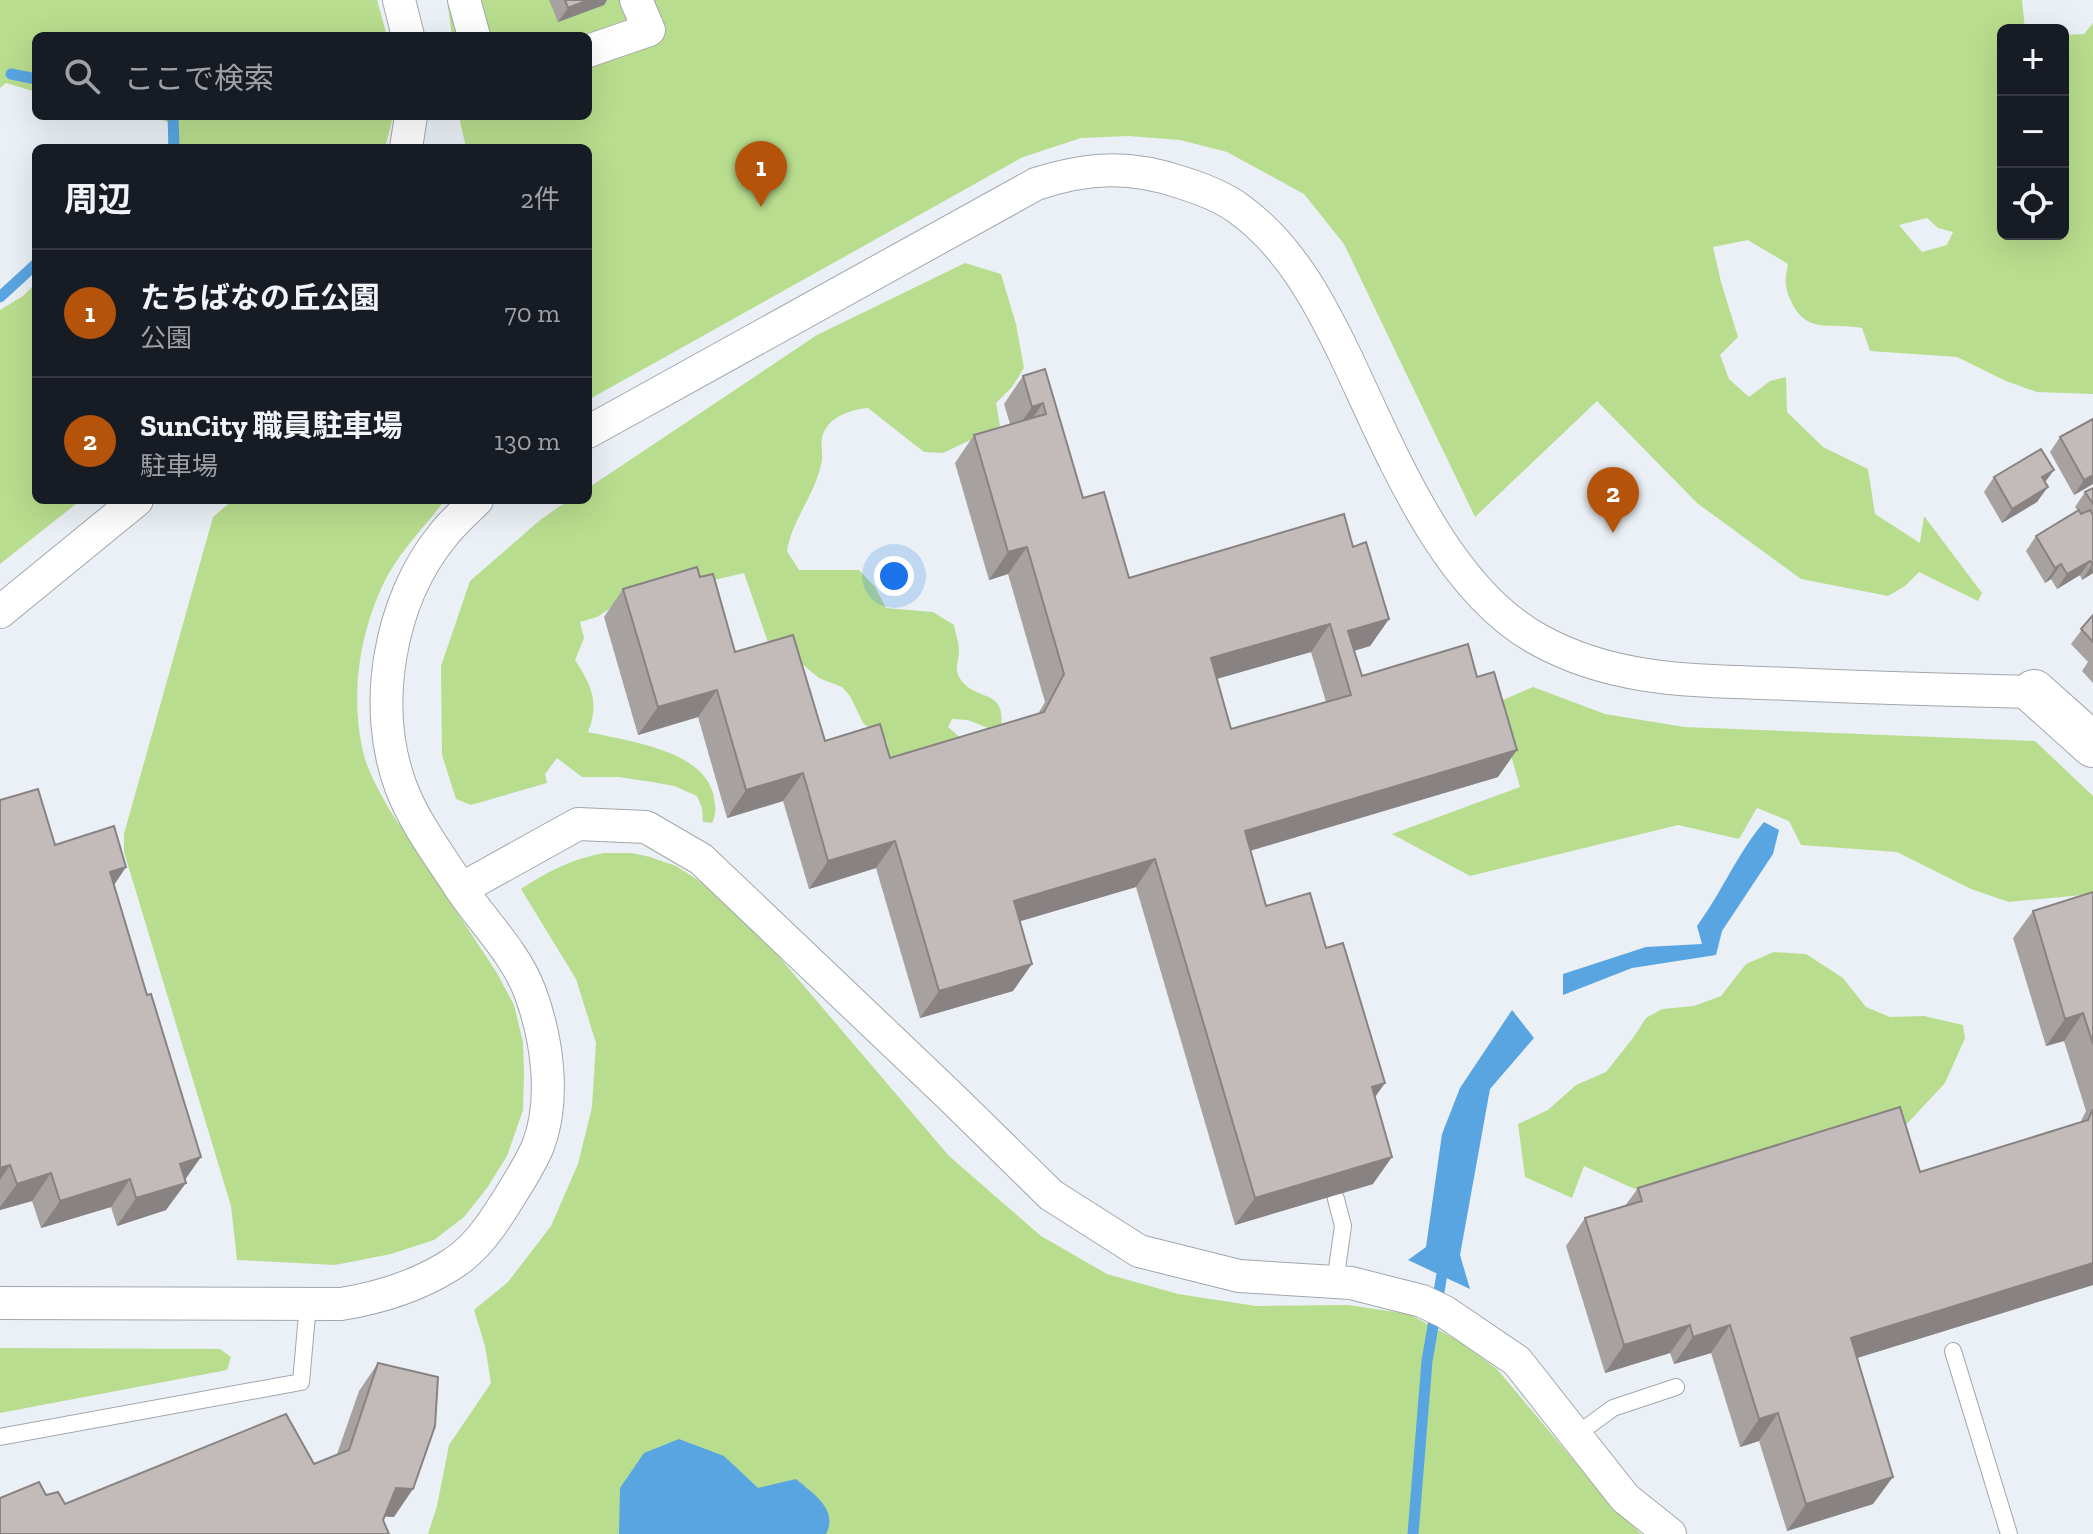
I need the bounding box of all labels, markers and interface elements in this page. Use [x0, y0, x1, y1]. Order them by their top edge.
map controls [1997, 24, 2069, 240]
button: + [1997, 24, 2069, 96]
search box [32, 32, 592, 120]
icon: search [60, 54, 104, 98]
text: ここで検索 [124, 61, 274, 97]
button: − [1997, 96, 2069, 168]
pin: 1 [735, 141, 787, 207]
button: locate [1997, 168, 2069, 240]
text: 周辺 [64, 179, 132, 220]
text: 2件 [521, 183, 560, 215]
text: たちばなの丘公園 [140, 280, 380, 316]
text: 1 [85, 297, 95, 329]
text: 70 m [504, 297, 560, 329]
text: 公園 [140, 322, 192, 354]
text: SunCity 職員駐車場 [140, 408, 403, 444]
text: 2 [83, 425, 97, 457]
text: 130 m [494, 425, 560, 457]
text: 駐車場 [140, 450, 218, 482]
pin: 2 [1587, 467, 1639, 533]
your location [874, 556, 914, 596]

